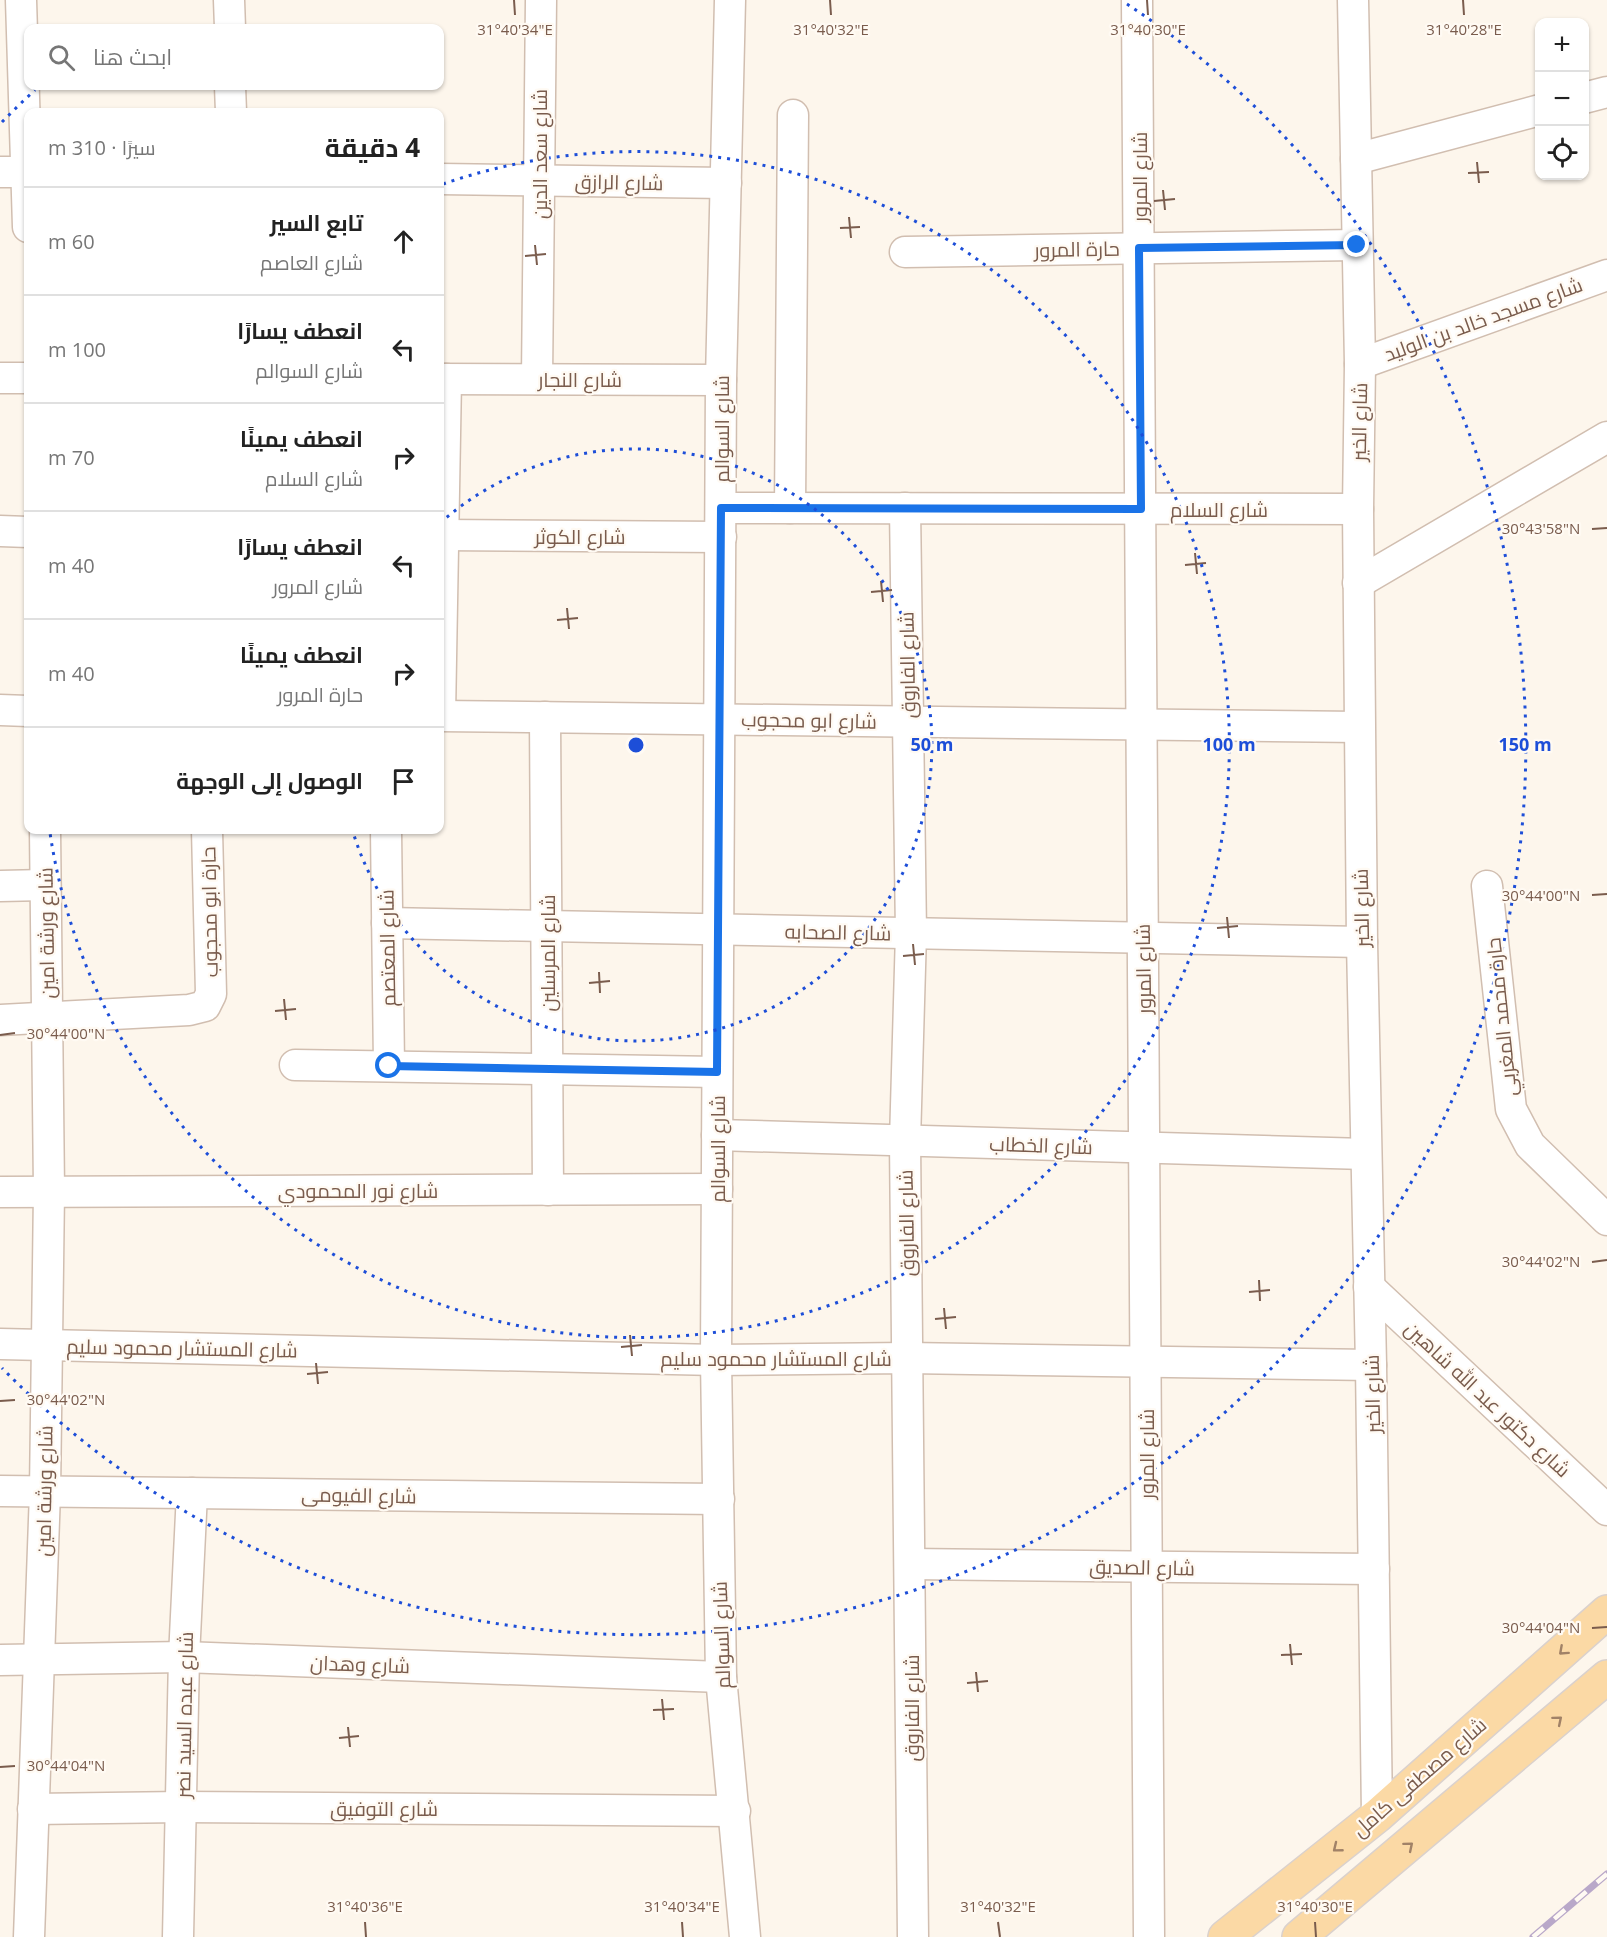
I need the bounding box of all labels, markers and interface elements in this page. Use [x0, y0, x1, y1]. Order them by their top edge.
map controls [1535, 18, 1589, 180]
button: + [1535, 18, 1589, 72]
text: 31°40'34"E [477, 19, 553, 39]
text: 31°40'32"E [793, 19, 869, 39]
text: 31°40'30"E [1110, 19, 1186, 39]
text: 31°40'28"E [1426, 19, 1502, 39]
search box [24, 24, 444, 90]
icon: search [45, 41, 78, 74]
text: ابحث هنا [93, 41, 172, 71]
button: − [1535, 72, 1589, 126]
street label: شارع سعد الدين [526, 89, 554, 219]
button: locate [1535, 126, 1589, 180]
text: 4 دقيقة [325, 129, 420, 165]
street label: شارع المرور [1126, 132, 1154, 223]
text: سيرًا · 310 m [48, 134, 155, 161]
street label: شارع الرازق [574, 168, 664, 197]
text: تابع السير [270, 207, 363, 237]
icon: ahead [387, 225, 420, 258]
text: 60 m [48, 228, 95, 255]
route end [1343, 231, 1369, 257]
street label: حارة المرور [1033, 235, 1120, 263]
text: شارع العاصم [260, 249, 363, 276]
street label: شارع مسجد خالد بن الوليد [1380, 271, 1586, 368]
text: انعطف يسارًا [237, 315, 363, 345]
icon: left [387, 333, 420, 366]
text: 100 m [48, 336, 106, 363]
text: شارع السوالم [255, 357, 363, 384]
street label: شارع النجار [537, 366, 622, 394]
street label: شارع السوالم [708, 375, 736, 483]
street label: شارع الخير [1345, 382, 1374, 463]
text: انعطف يمينًا [240, 423, 363, 453]
icon: right [387, 441, 420, 474]
text: 70 m [48, 444, 95, 471]
text: شارع السلام [265, 465, 363, 492]
street label: شارع السلام [1170, 496, 1268, 524]
text: 30°43'58"N [1502, 518, 1580, 538]
street label: شارع الكوثر [534, 523, 625, 551]
text: انعطف يسارًا [237, 531, 363, 561]
icon: left [387, 549, 420, 582]
text: 40 m [48, 552, 95, 579]
text: شارع المرور [273, 573, 363, 600]
street label: شارع الفاروق [893, 611, 922, 719]
text: انعطف يمينًا [240, 639, 363, 669]
icon: right [387, 657, 420, 690]
text: 40 m [48, 660, 95, 687]
text: حارة المرور [277, 681, 363, 708]
street label: شارع ابو محجوب [741, 705, 877, 736]
text: 50 m [911, 732, 953, 756]
text: 100 m [1202, 732, 1256, 756]
text: 150 m [1498, 732, 1552, 756]
centre of rings [626, 735, 646, 755]
text: الوصول إلى الوجهة [176, 765, 363, 795]
icon: arrive [387, 765, 420, 798]
street label: حارة ابو محجوب [194, 846, 224, 978]
street label: شارع ورشة امين [31, 867, 62, 999]
street label: شارع الخير [1347, 868, 1376, 949]
text: 30°44'00"N [1502, 885, 1580, 905]
street label: شارع المعتصم [372, 889, 403, 1007]
street label: شارع المرسلين [534, 895, 562, 1011]
street label: شارع الصحابه [784, 918, 892, 947]
street label: شارع المرور [1129, 924, 1158, 1015]
street label: حارة محمد المغربي [1479, 936, 1526, 1098]
text: 30°44'00"N [27, 1023, 105, 1043]
route start [375, 1052, 401, 1078]
street label: شارع السوالم [704, 1095, 732, 1203]
street label: شارع الخطاب [989, 1130, 1093, 1161]
street label: شارع الفاروق [892, 1169, 921, 1277]
street label: شارع نور المحمودي [278, 1177, 438, 1207]
text: 30°44'02"N [1502, 1251, 1580, 1271]
street label: شارع دكتور عبد الله شاهين [1399, 1315, 1577, 1484]
street label: شارع المستشار محمود سليم [66, 1332, 298, 1365]
street label: شارع المستشار محمود سليم [660, 1345, 892, 1373]
street label: شارع الخير [1358, 1354, 1387, 1435]
text: 30°44'02"N [27, 1389, 105, 1409]
street label: شارع المرور [1133, 1409, 1161, 1500]
street label: شارع ورشة امين [29, 1425, 60, 1557]
street label: شارع الفيومى [301, 1480, 417, 1511]
street label: شارع الصديق [1089, 1553, 1195, 1582]
street label: شارع السوالم [706, 1581, 737, 1689]
text: 30°44'04"N [1502, 1617, 1580, 1637]
street label: شارع عبده السيد نصر [169, 1631, 200, 1800]
one-way arrow [1559, 1644, 1570, 1655]
street label: شارع وهدان [309, 1649, 411, 1680]
street label: شارع الفاروق [898, 1655, 926, 1761]
street label: شارع مصطفى كامل [1346, 1711, 1493, 1844]
one-way arrow [1551, 1716, 1562, 1727]
text: 30°44'04"N [27, 1755, 105, 1775]
street label: شارع التوفيق [330, 1795, 438, 1823]
one-way arrow [1333, 1840, 1344, 1851]
one-way arrow [1402, 1842, 1413, 1853]
text: 31°40'36"E [327, 1896, 403, 1916]
text: 31°40'34"E [644, 1896, 720, 1916]
text: 31°40'32"E [960, 1896, 1036, 1916]
text: 31°40'30"E [1277, 1896, 1353, 1916]

